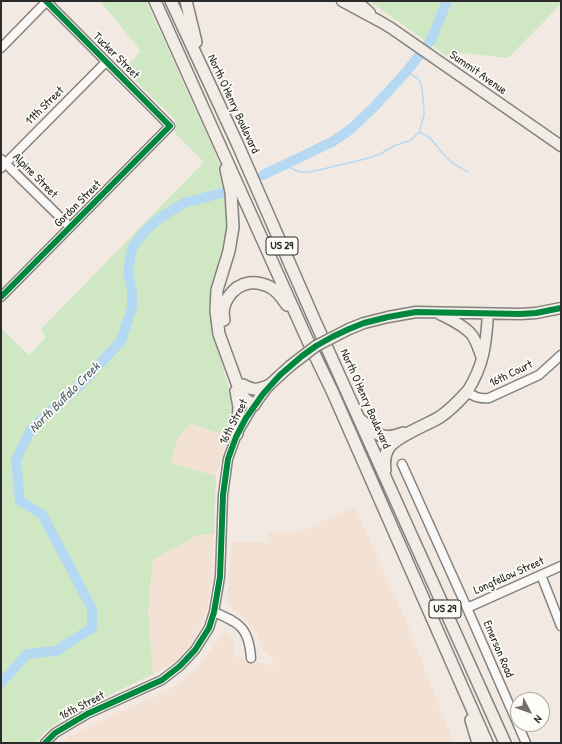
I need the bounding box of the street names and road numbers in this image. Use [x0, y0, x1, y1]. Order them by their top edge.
street label: Tucker Street [90, 30, 142, 82]
street label: Summit Avenue [447, 48, 509, 98]
street label: North O'Henry Boulevard [204, 52, 262, 156]
street label: 11th Street [23, 84, 67, 128]
street label: Alpine Street [9, 150, 61, 202]
street label: Gordon Street [51, 177, 105, 231]
road number: US 29 [266, 237, 298, 255]
street label: North O'Henry Boulevard [337, 347, 393, 451]
street label: 16th Court [487, 357, 535, 391]
street label: 16th Street [216, 397, 252, 447]
street label: Longfellow Street [472, 554, 546, 598]
road number: US 29 [429, 600, 461, 618]
street label: Emerson Road [480, 618, 516, 680]
street label: 16th Street [57, 688, 107, 724]

